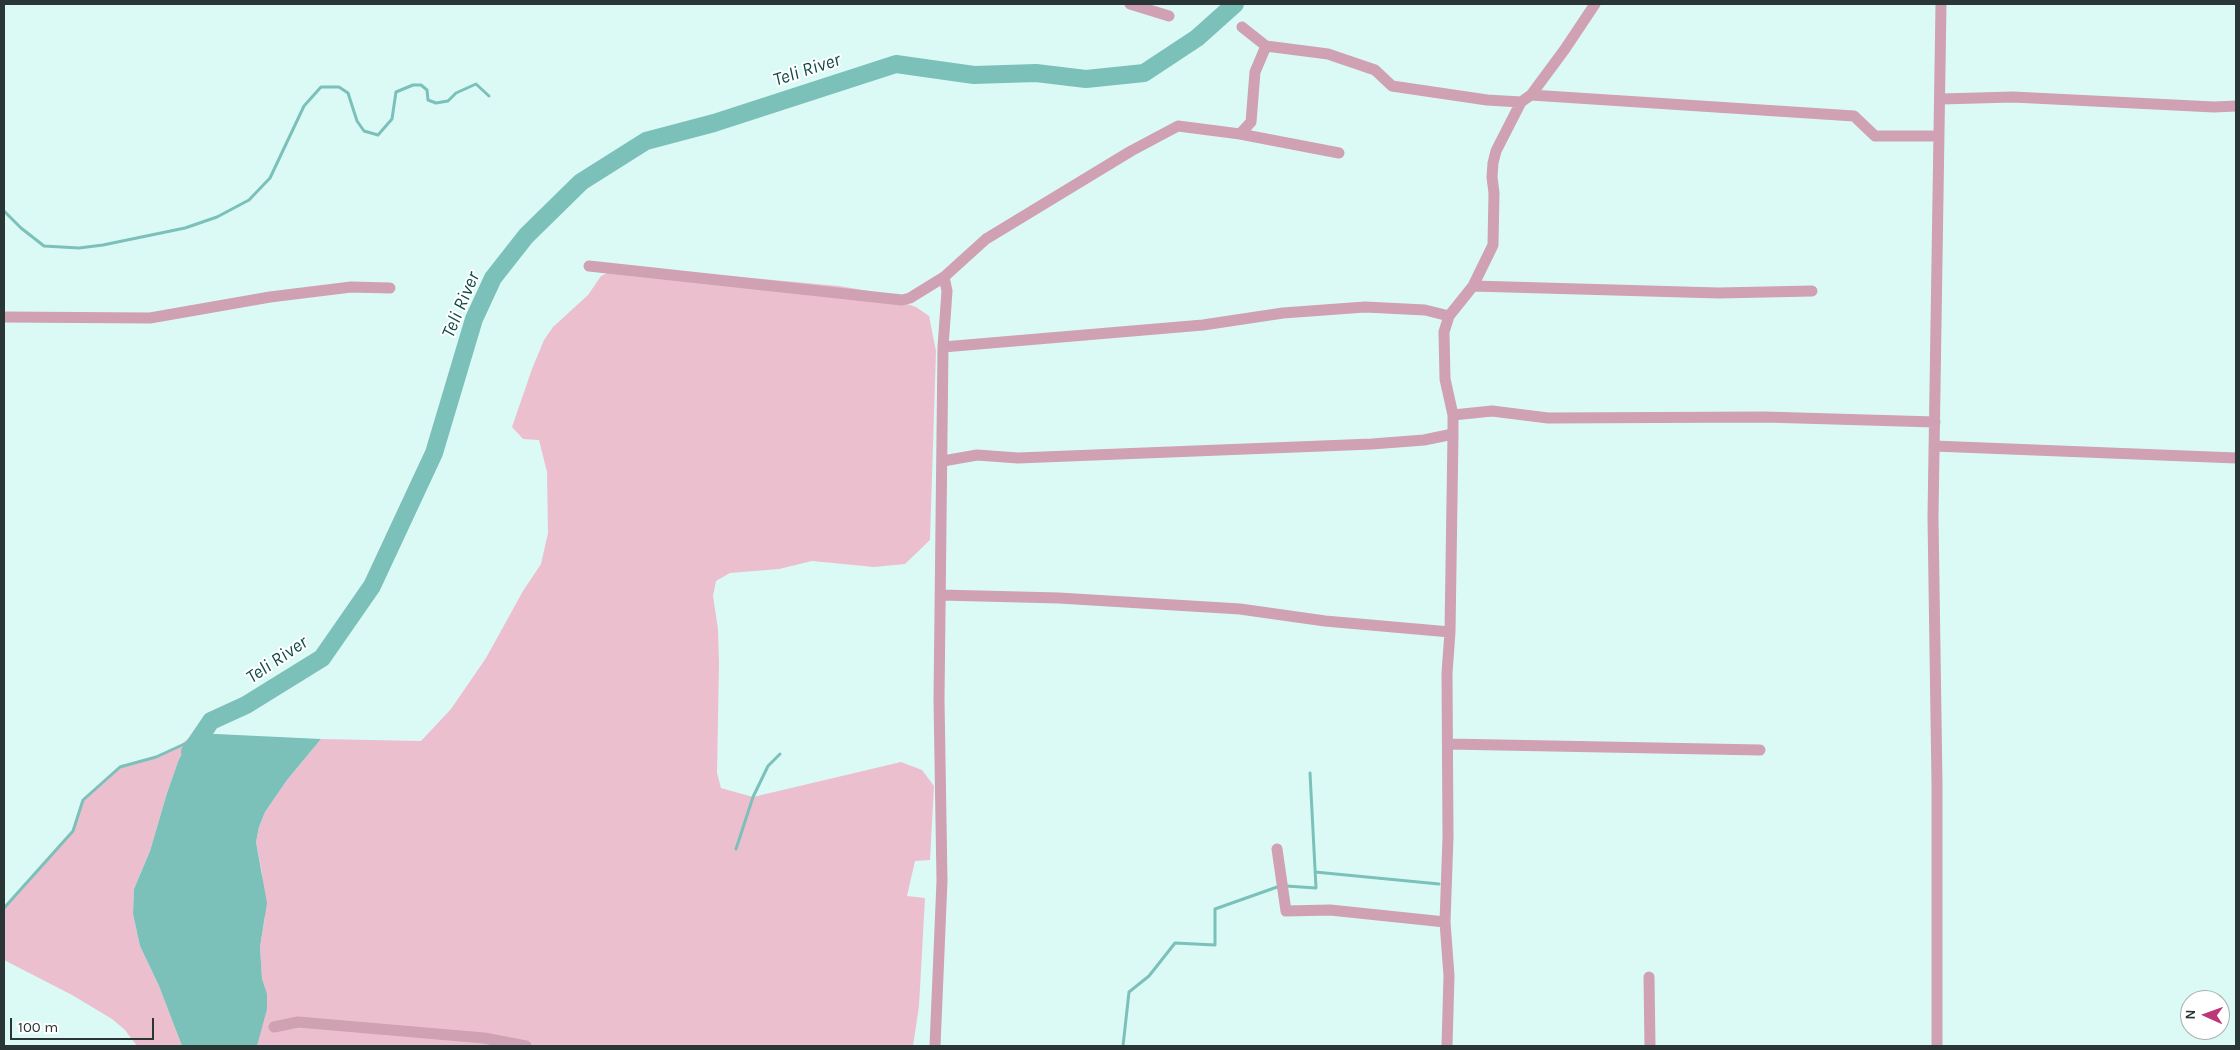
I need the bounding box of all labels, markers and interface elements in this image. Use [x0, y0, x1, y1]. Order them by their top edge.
water label: Teli River [770, 48, 844, 92]
water label: Teli River [437, 269, 485, 341]
water label: Teli River [242, 631, 312, 689]
north arrow [2180, 990, 2230, 1040]
scale bar [12, 1008, 156, 1040]
text: N [2182, 1009, 2199, 1020]
text: 100 m [18, 1018, 58, 1036]

